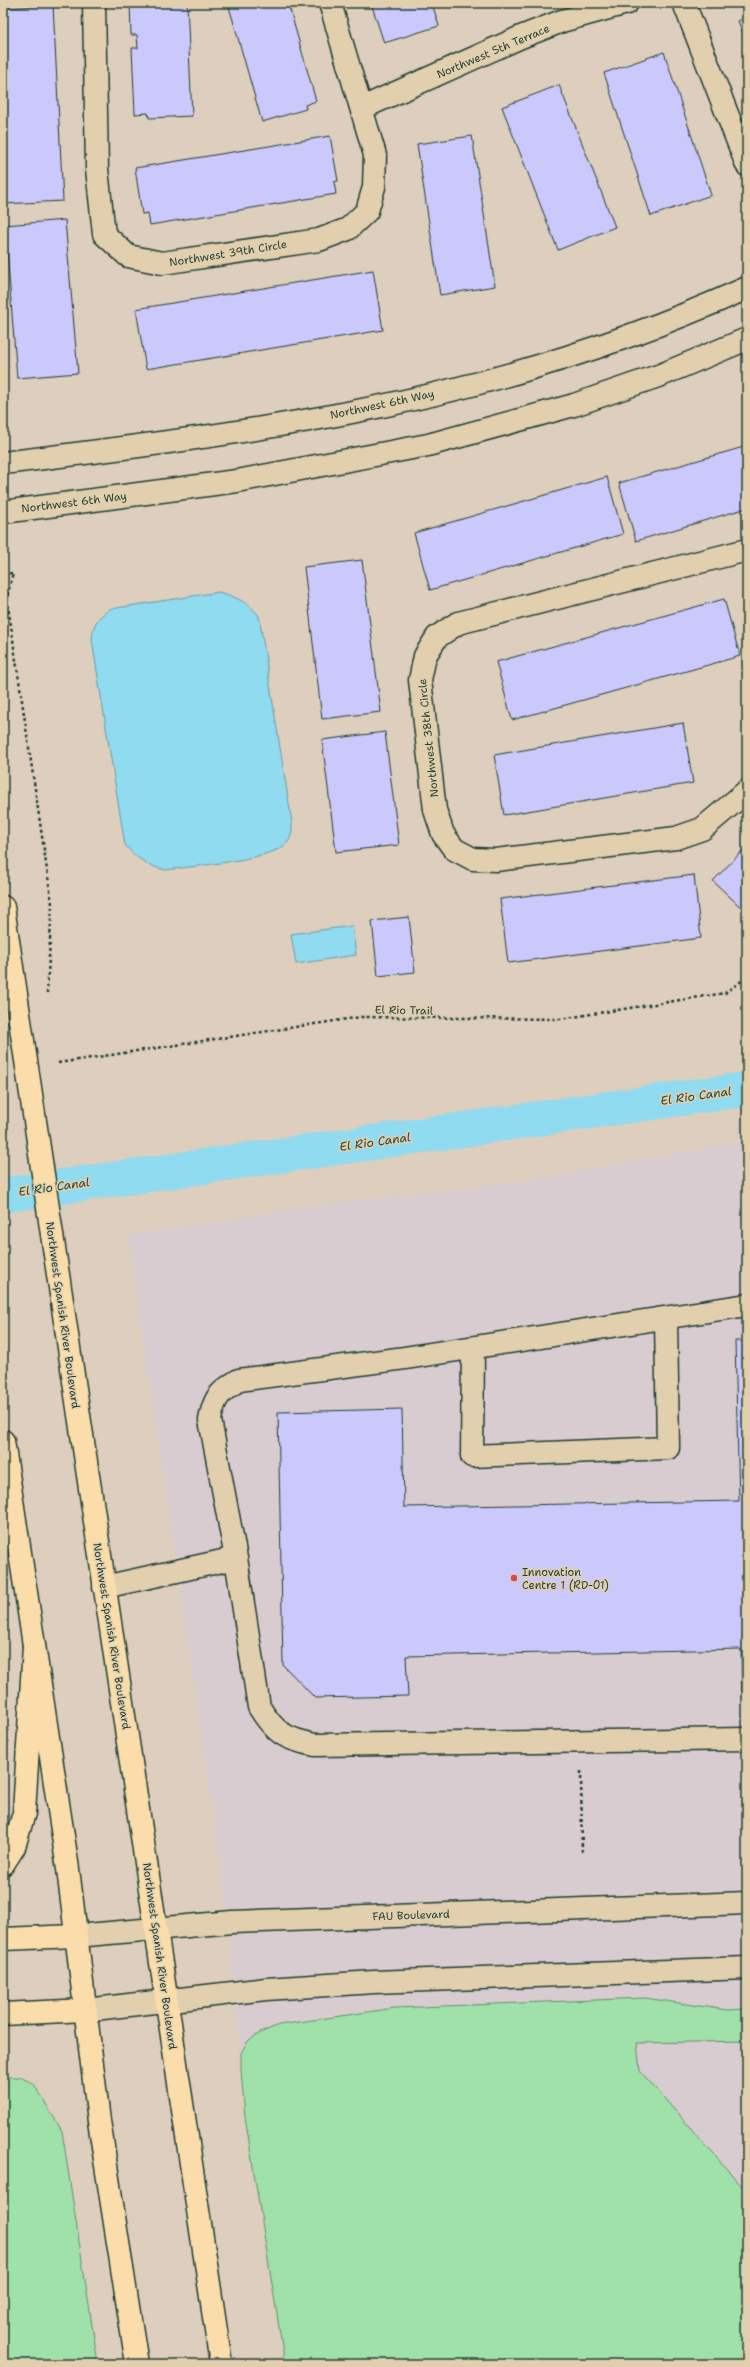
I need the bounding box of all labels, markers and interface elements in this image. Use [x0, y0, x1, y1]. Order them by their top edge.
street label: Northwest 5th Terrace [434, 21, 552, 82]
street label: Northwest 39th Circle [168, 237, 288, 270]
street label: Northwest 6th Way [329, 386, 436, 423]
street label: Northwest 6th Way [21, 489, 128, 516]
street label: Northwest 38th Circle [415, 678, 442, 798]
street label: El Rio Trail [375, 1002, 434, 1019]
water label: El Rio Canal [659, 1083, 733, 1109]
water label: El Rio Canal [338, 1129, 412, 1155]
water label: El Rio Canal [17, 1174, 91, 1200]
street label: Northwest Spanish River Boulevard [42, 1221, 83, 1410]
street label: Northwest Spanish River Boulevard [89, 1542, 134, 1730]
place label: Innovation Centre 1 (RD-01) [522, 1565, 609, 1593]
marker: Innovation Centre 1 (RD-01) [509, 1573, 519, 1583]
street label: Northwest Spanish River Boulevard [139, 1862, 180, 2051]
street label: FAU Boulevard [372, 1907, 450, 1924]

